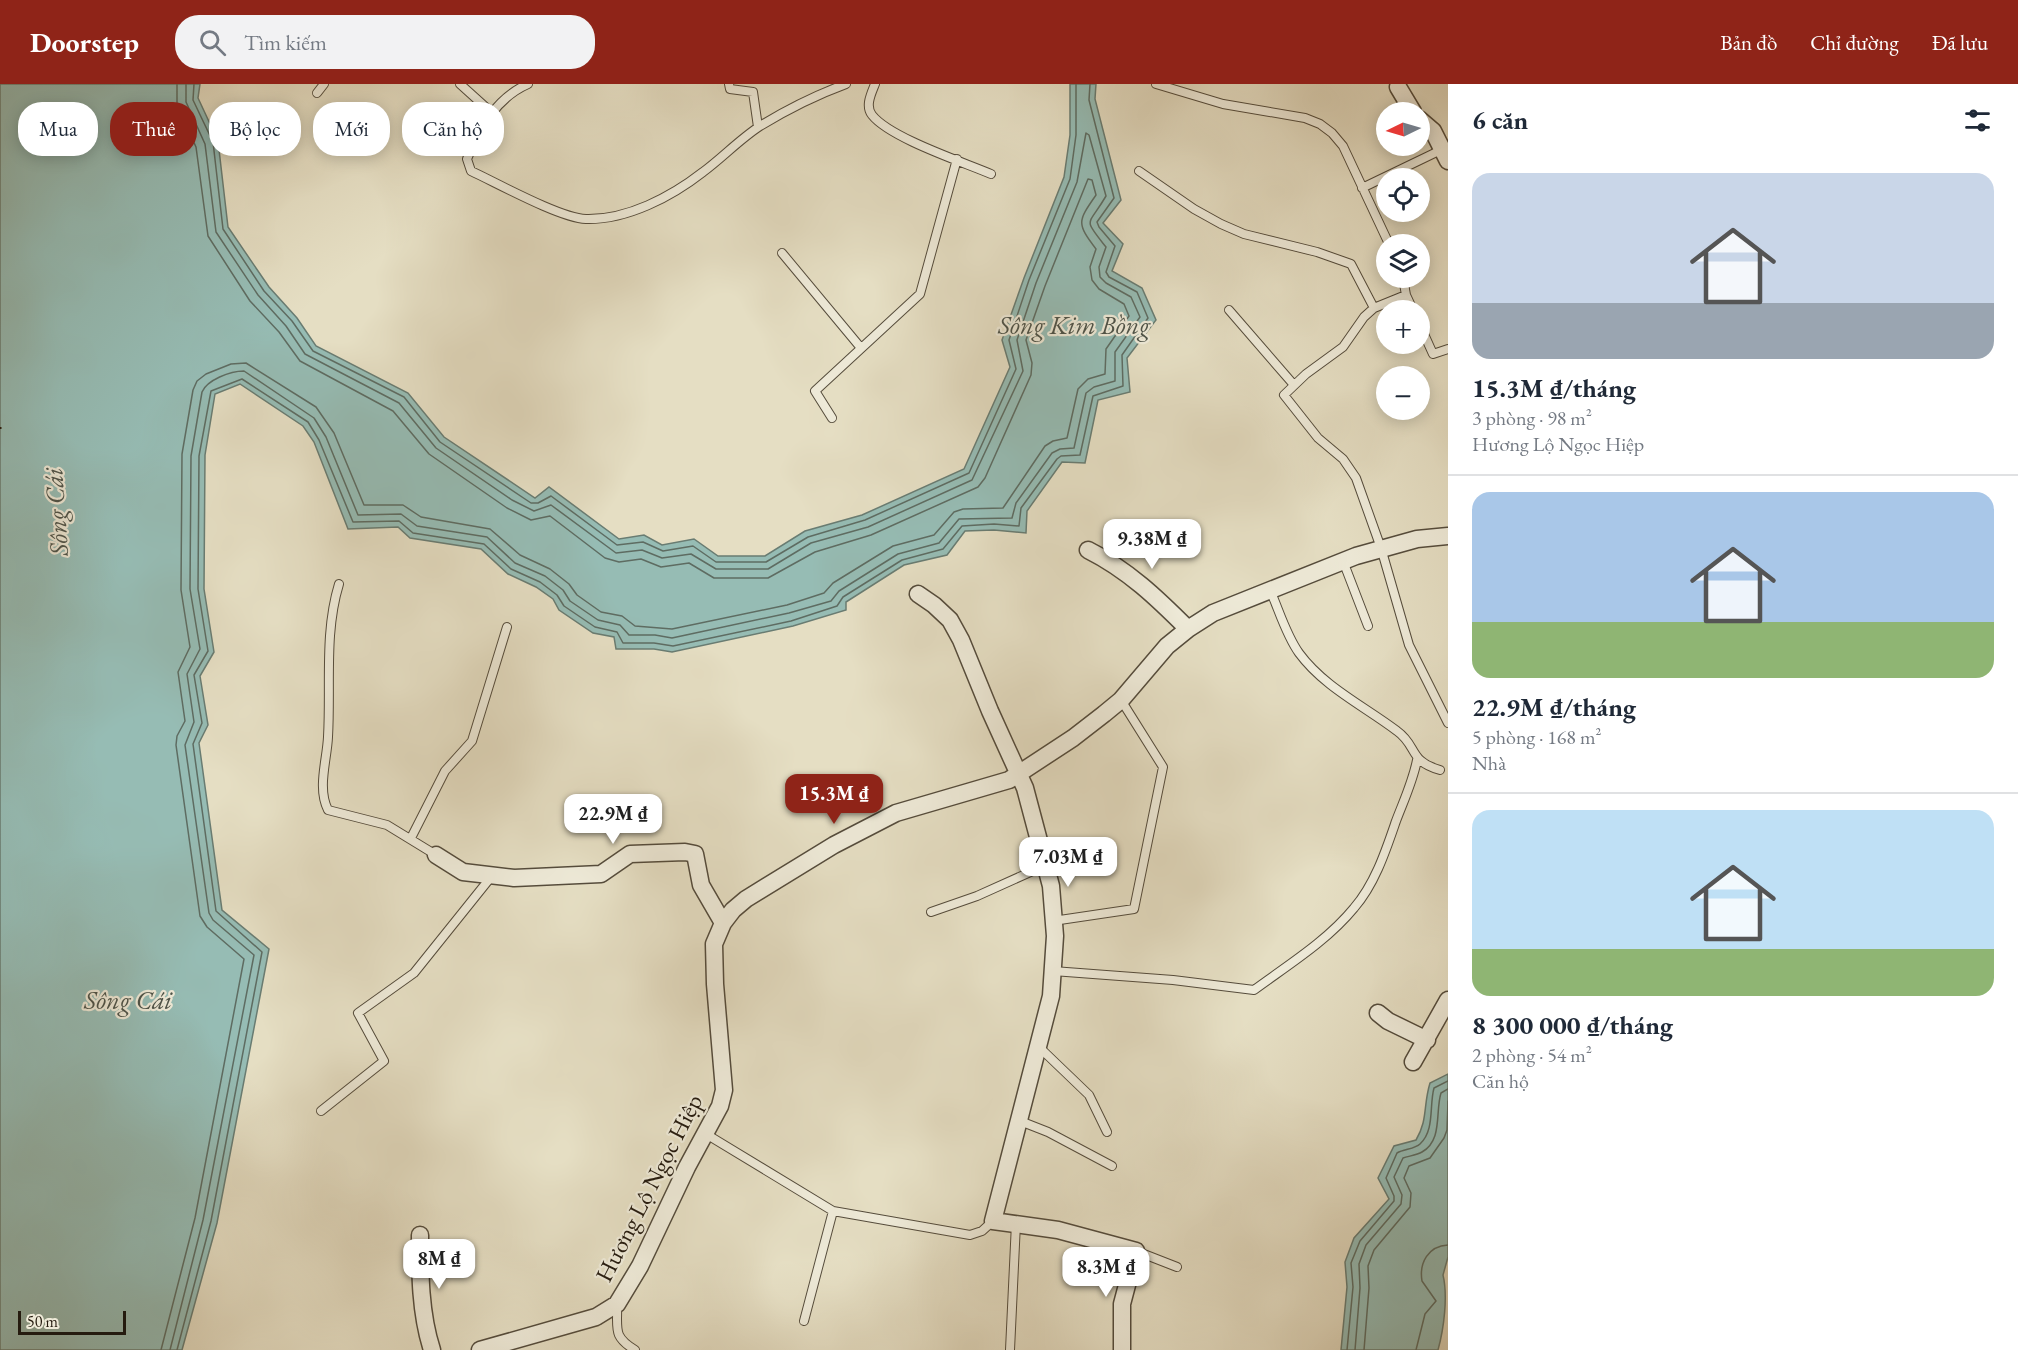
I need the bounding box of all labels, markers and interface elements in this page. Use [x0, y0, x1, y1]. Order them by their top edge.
search box [175, 15, 595, 69]
text: Doorstep [30, 24, 139, 60]
icon: search [196, 26, 229, 59]
text: Tìm kiếm [244, 28, 327, 57]
text: Bản đồ [1720, 29, 1777, 56]
text: Chỉ đường [1810, 29, 1899, 56]
text: Đã lưu [1932, 29, 1988, 56]
chip: Mua [18, 102, 98, 156]
chip: Thuê [110, 102, 197, 156]
chip: Bộ lọc [209, 102, 301, 156]
chip: Mới [313, 102, 390, 156]
chip: Căn hộ [402, 102, 504, 156]
north arrow [1376, 102, 1430, 156]
map controls [1376, 102, 1430, 420]
text: 6 căn [1472, 103, 1528, 137]
icon: filters [1961, 104, 1994, 137]
button: locate [1376, 168, 1430, 222]
icon: home [1679, 212, 1787, 320]
button: layers [1376, 234, 1430, 288]
button: + [1376, 300, 1430, 354]
water label: Sông Kim Bồng [997, 308, 1151, 342]
button: − [1376, 366, 1430, 420]
text: 15.3M ₫/tháng [1472, 371, 1636, 405]
text: 3 phòng · 98 m² [1472, 405, 1592, 431]
text: Hương Lộ Ngọc Hiệp [1472, 431, 1644, 457]
water label: Sông Cái [36, 466, 76, 558]
pin: 9.38M ₫ [1097, 519, 1207, 570]
text: 9.38M ₫ [1117, 525, 1187, 551]
icon: home [1679, 531, 1787, 639]
text: 22.9M ₫/tháng [1472, 690, 1636, 724]
text: 5 phòng · 168 m² [1472, 724, 1602, 750]
text: Nhà [1472, 750, 1506, 776]
pin: 15.3M ₫ [779, 774, 889, 825]
text: 15.3M ₫ [799, 780, 869, 806]
pin: 22.9M ₫ [558, 794, 668, 845]
text: 22.9M ₫ [578, 800, 648, 826]
pin: 7.03M ₫ [1013, 837, 1123, 888]
text: 7.03M ₫ [1033, 843, 1103, 869]
icon: home [1679, 849, 1787, 957]
water label: Sông Cái [83, 983, 173, 1017]
text: 8 300 000 ₫/tháng [1472, 1008, 1673, 1042]
text: 2 phòng · 54 m² [1472, 1042, 1592, 1068]
text: Căn hộ [1472, 1068, 1529, 1094]
street label: Hương Lộ Ngọc Hiệp [588, 1089, 709, 1287]
pin: 8M ₫ [403, 1239, 475, 1290]
text: 8M ₫ [417, 1245, 461, 1271]
pin: 8.3M ₫ [1057, 1247, 1155, 1298]
text: 8.3M ₫ [1076, 1253, 1136, 1279]
scale bar [18, 1308, 126, 1336]
text: 50 m [27, 1311, 58, 1332]

